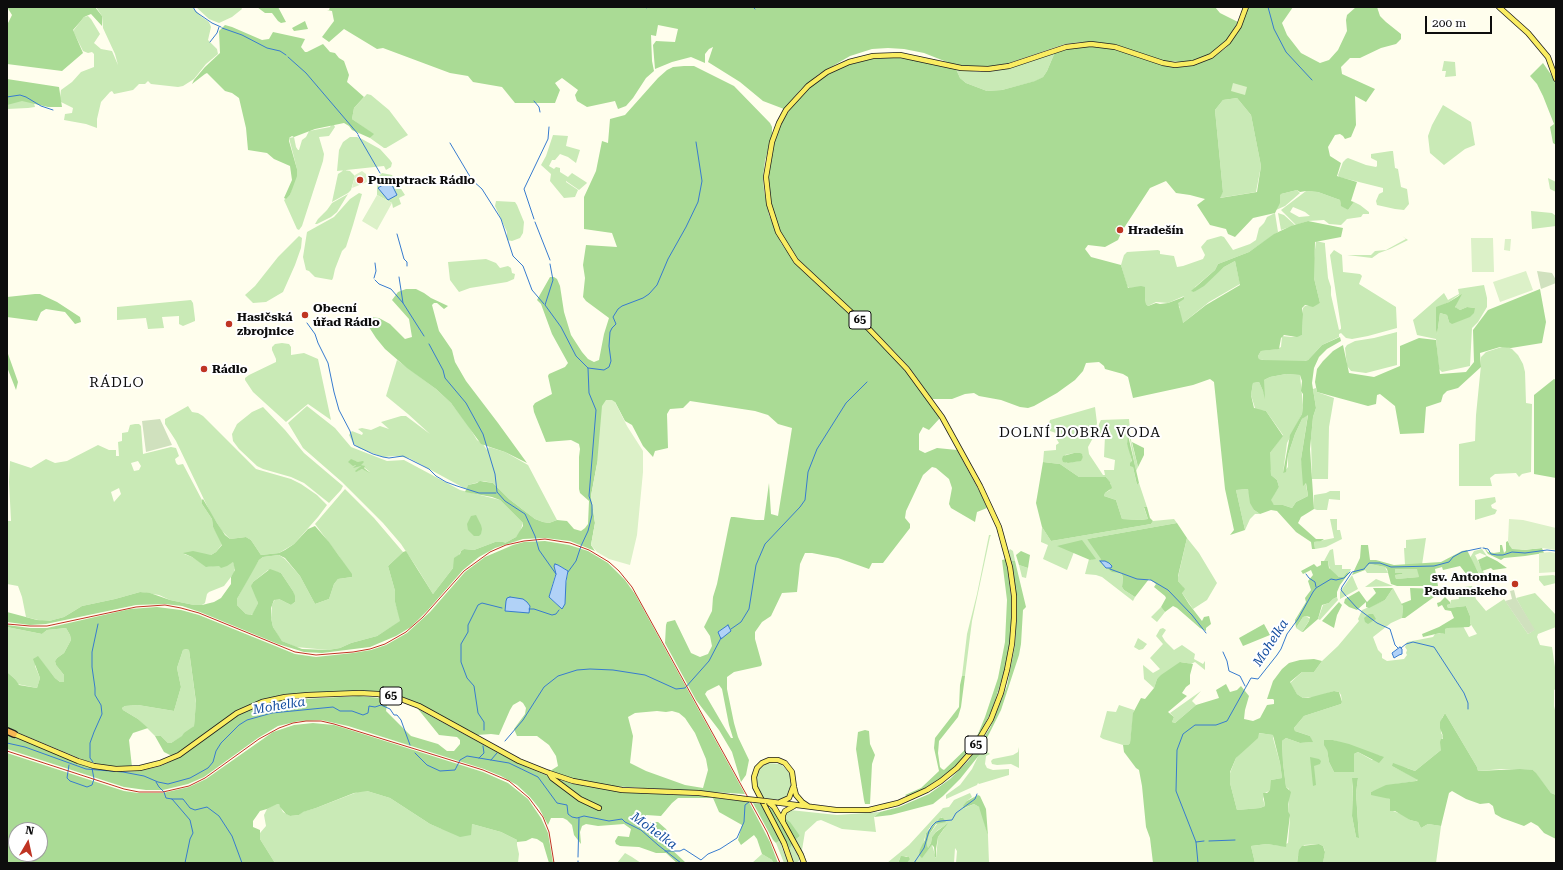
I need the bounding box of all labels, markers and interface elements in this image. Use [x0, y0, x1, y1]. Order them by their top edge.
scale bar [1427, 8, 1494, 34]
text: 200 m [1432, 16, 1466, 30]
place label: Pumptrack Rádlo [368, 173, 475, 187]
marker: Pumptrack Rádlo [355, 175, 365, 185]
place label: Hradešín [1128, 223, 1183, 237]
marker: Hradešín [1115, 225, 1125, 235]
place label: Obecní úřad Rádlo [313, 301, 380, 329]
place label: Hasičská zbrojnice [237, 310, 294, 338]
marker: Obecní úřad Rádlo [300, 310, 310, 320]
road number: 65 [849, 311, 871, 329]
marker: Hasičská zbrojnice [224, 319, 234, 329]
place label: Rádlo [212, 362, 248, 376]
marker: Rádlo [199, 364, 209, 374]
district label: RÁDLO [89, 375, 145, 391]
district label: DOLNÍ DOBRÁ VODA [999, 425, 1161, 441]
place label: sv. Antonina Paduanskeho [1424, 570, 1507, 598]
marker: sv. Antonina Paduanskeho [1510, 579, 1520, 589]
water label: Mohelka [1250, 617, 1292, 669]
road number: 65 [380, 687, 402, 705]
water label: Mohelka [252, 694, 306, 718]
road number: 65 [965, 736, 987, 754]
water label: Mohelka [628, 809, 680, 853]
north arrow [8, 822, 48, 862]
text: N [25, 824, 35, 838]

